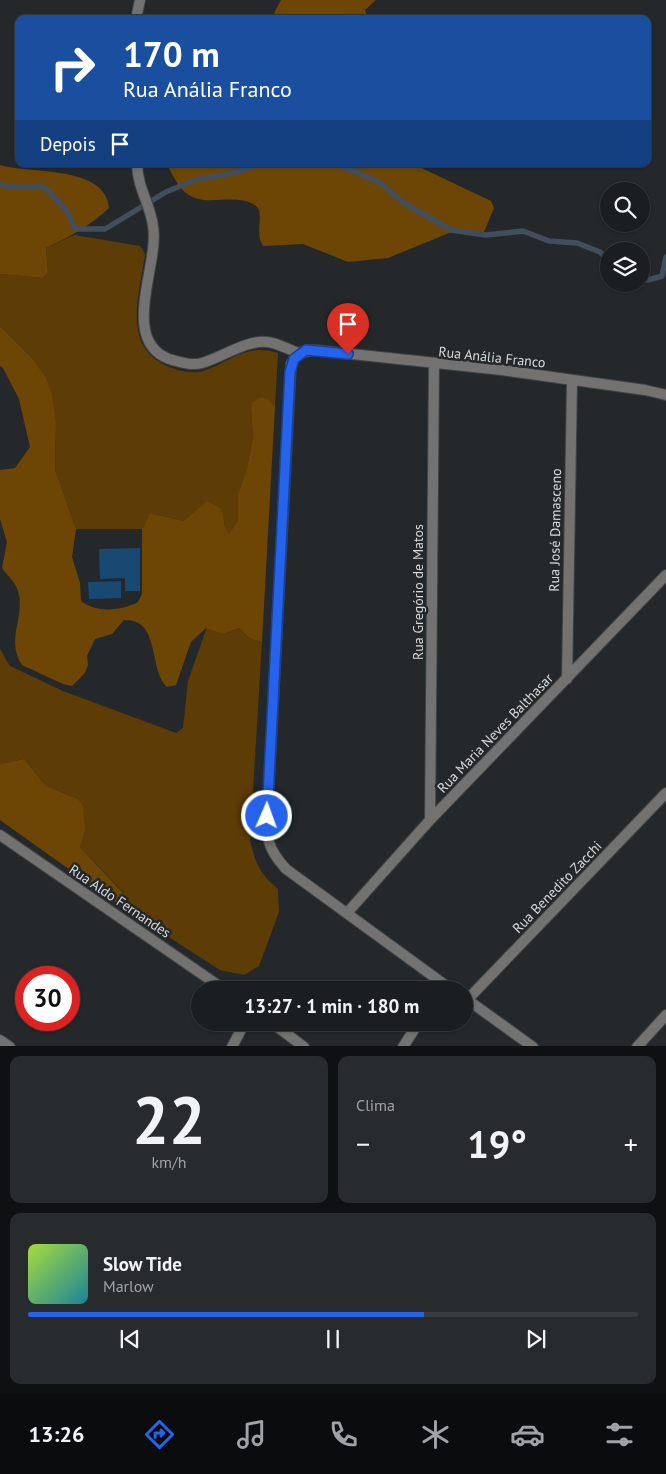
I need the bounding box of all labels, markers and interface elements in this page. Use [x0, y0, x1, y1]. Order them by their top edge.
text: 170 m [123, 31, 220, 77]
icon: right [40, 35, 105, 100]
text: Rua Anália Franco [123, 75, 292, 103]
icon: arrive [106, 130, 134, 158]
text: Depois [40, 132, 96, 156]
map controls [600, 182, 650, 292]
button: search [600, 182, 650, 232]
button: layers [600, 242, 650, 292]
pin [327, 303, 369, 354]
icon: arrive [334, 310, 362, 338]
street label: Rua Anália Franco [438, 342, 546, 372]
street label: Rua José Damasceno [545, 468, 565, 592]
street label: Rua Gregório de Matos [409, 524, 427, 660]
street label: Rua Maria Neves Balthasar [433, 669, 557, 797]
position arrow [240, 789, 292, 841]
street label: Rua Benedito Zacchi [508, 837, 606, 937]
street label: Rua Aldo Fernandes [66, 860, 174, 942]
speed limit sign: 30 [15, 966, 80, 1031]
text: 13:27 · 1 min · 180 m [245, 994, 419, 1018]
text: 22 [132, 1077, 206, 1161]
text: Clima [356, 1095, 395, 1115]
text: 19° [467, 1119, 527, 1168]
text: − [356, 1125, 370, 1162]
text: + [624, 1125, 638, 1162]
text: km/h [151, 1152, 187, 1172]
text: Slow Tide [103, 1252, 182, 1276]
text: Marlow [103, 1276, 154, 1296]
icon: previous [116, 1325, 144, 1353]
icon: pause [319, 1325, 347, 1353]
icon: next [522, 1325, 550, 1353]
icon: directions [142, 1417, 177, 1452]
icon: music [234, 1417, 269, 1452]
icon: phone [326, 1417, 361, 1452]
icon: climate [418, 1417, 453, 1452]
icon: car [510, 1417, 545, 1452]
icon: filters [602, 1417, 637, 1452]
text: 13:26 [29, 1420, 84, 1448]

